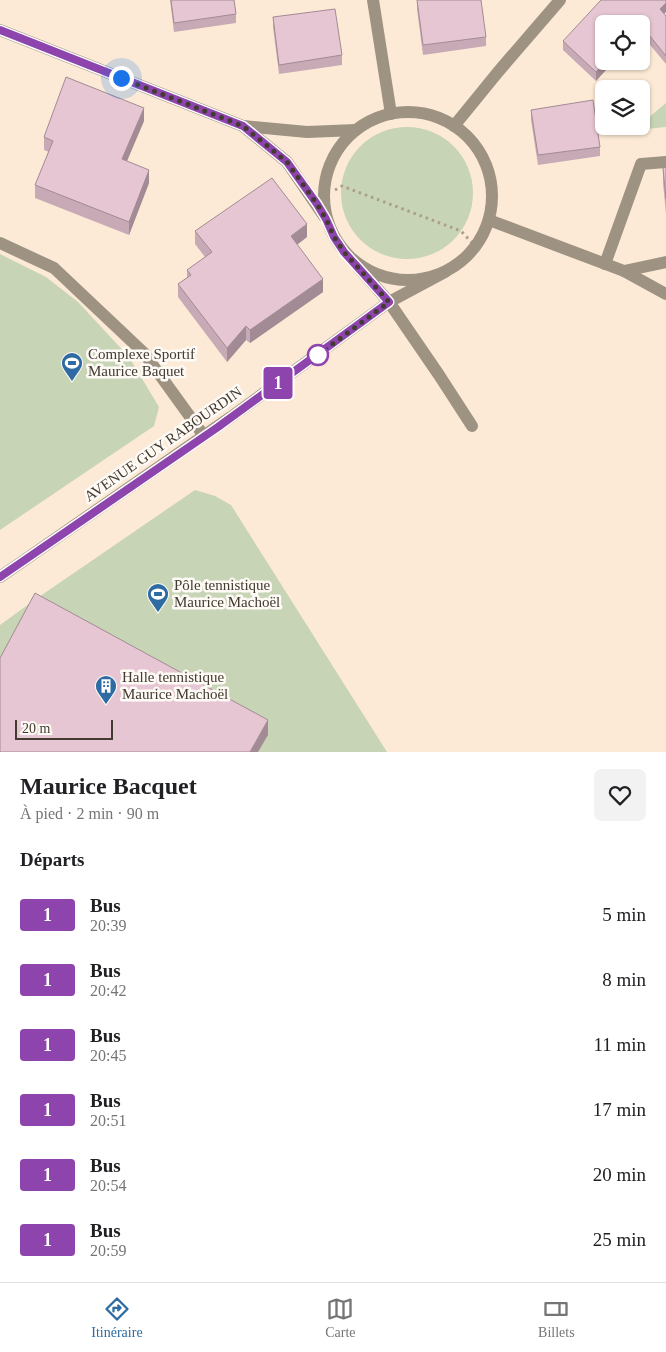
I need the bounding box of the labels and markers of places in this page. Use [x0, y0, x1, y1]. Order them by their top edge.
unlabelled marker [307, 344, 329, 366]
place label: Complexe Sportif Maurice Baquet [88, 346, 195, 379]
sports icon: Complexe Sportif Maurice Baquet [60, 351, 84, 382]
place label: Pôle tennistique Maurice Machoël [174, 577, 280, 610]
sports icon: Pôle tennistique Maurice Machoël [146, 582, 170, 613]
place label: Halle tennistique Maurice Machoël [122, 669, 228, 702]
building icon: Halle tennistique Maurice Machoël [94, 674, 118, 705]

